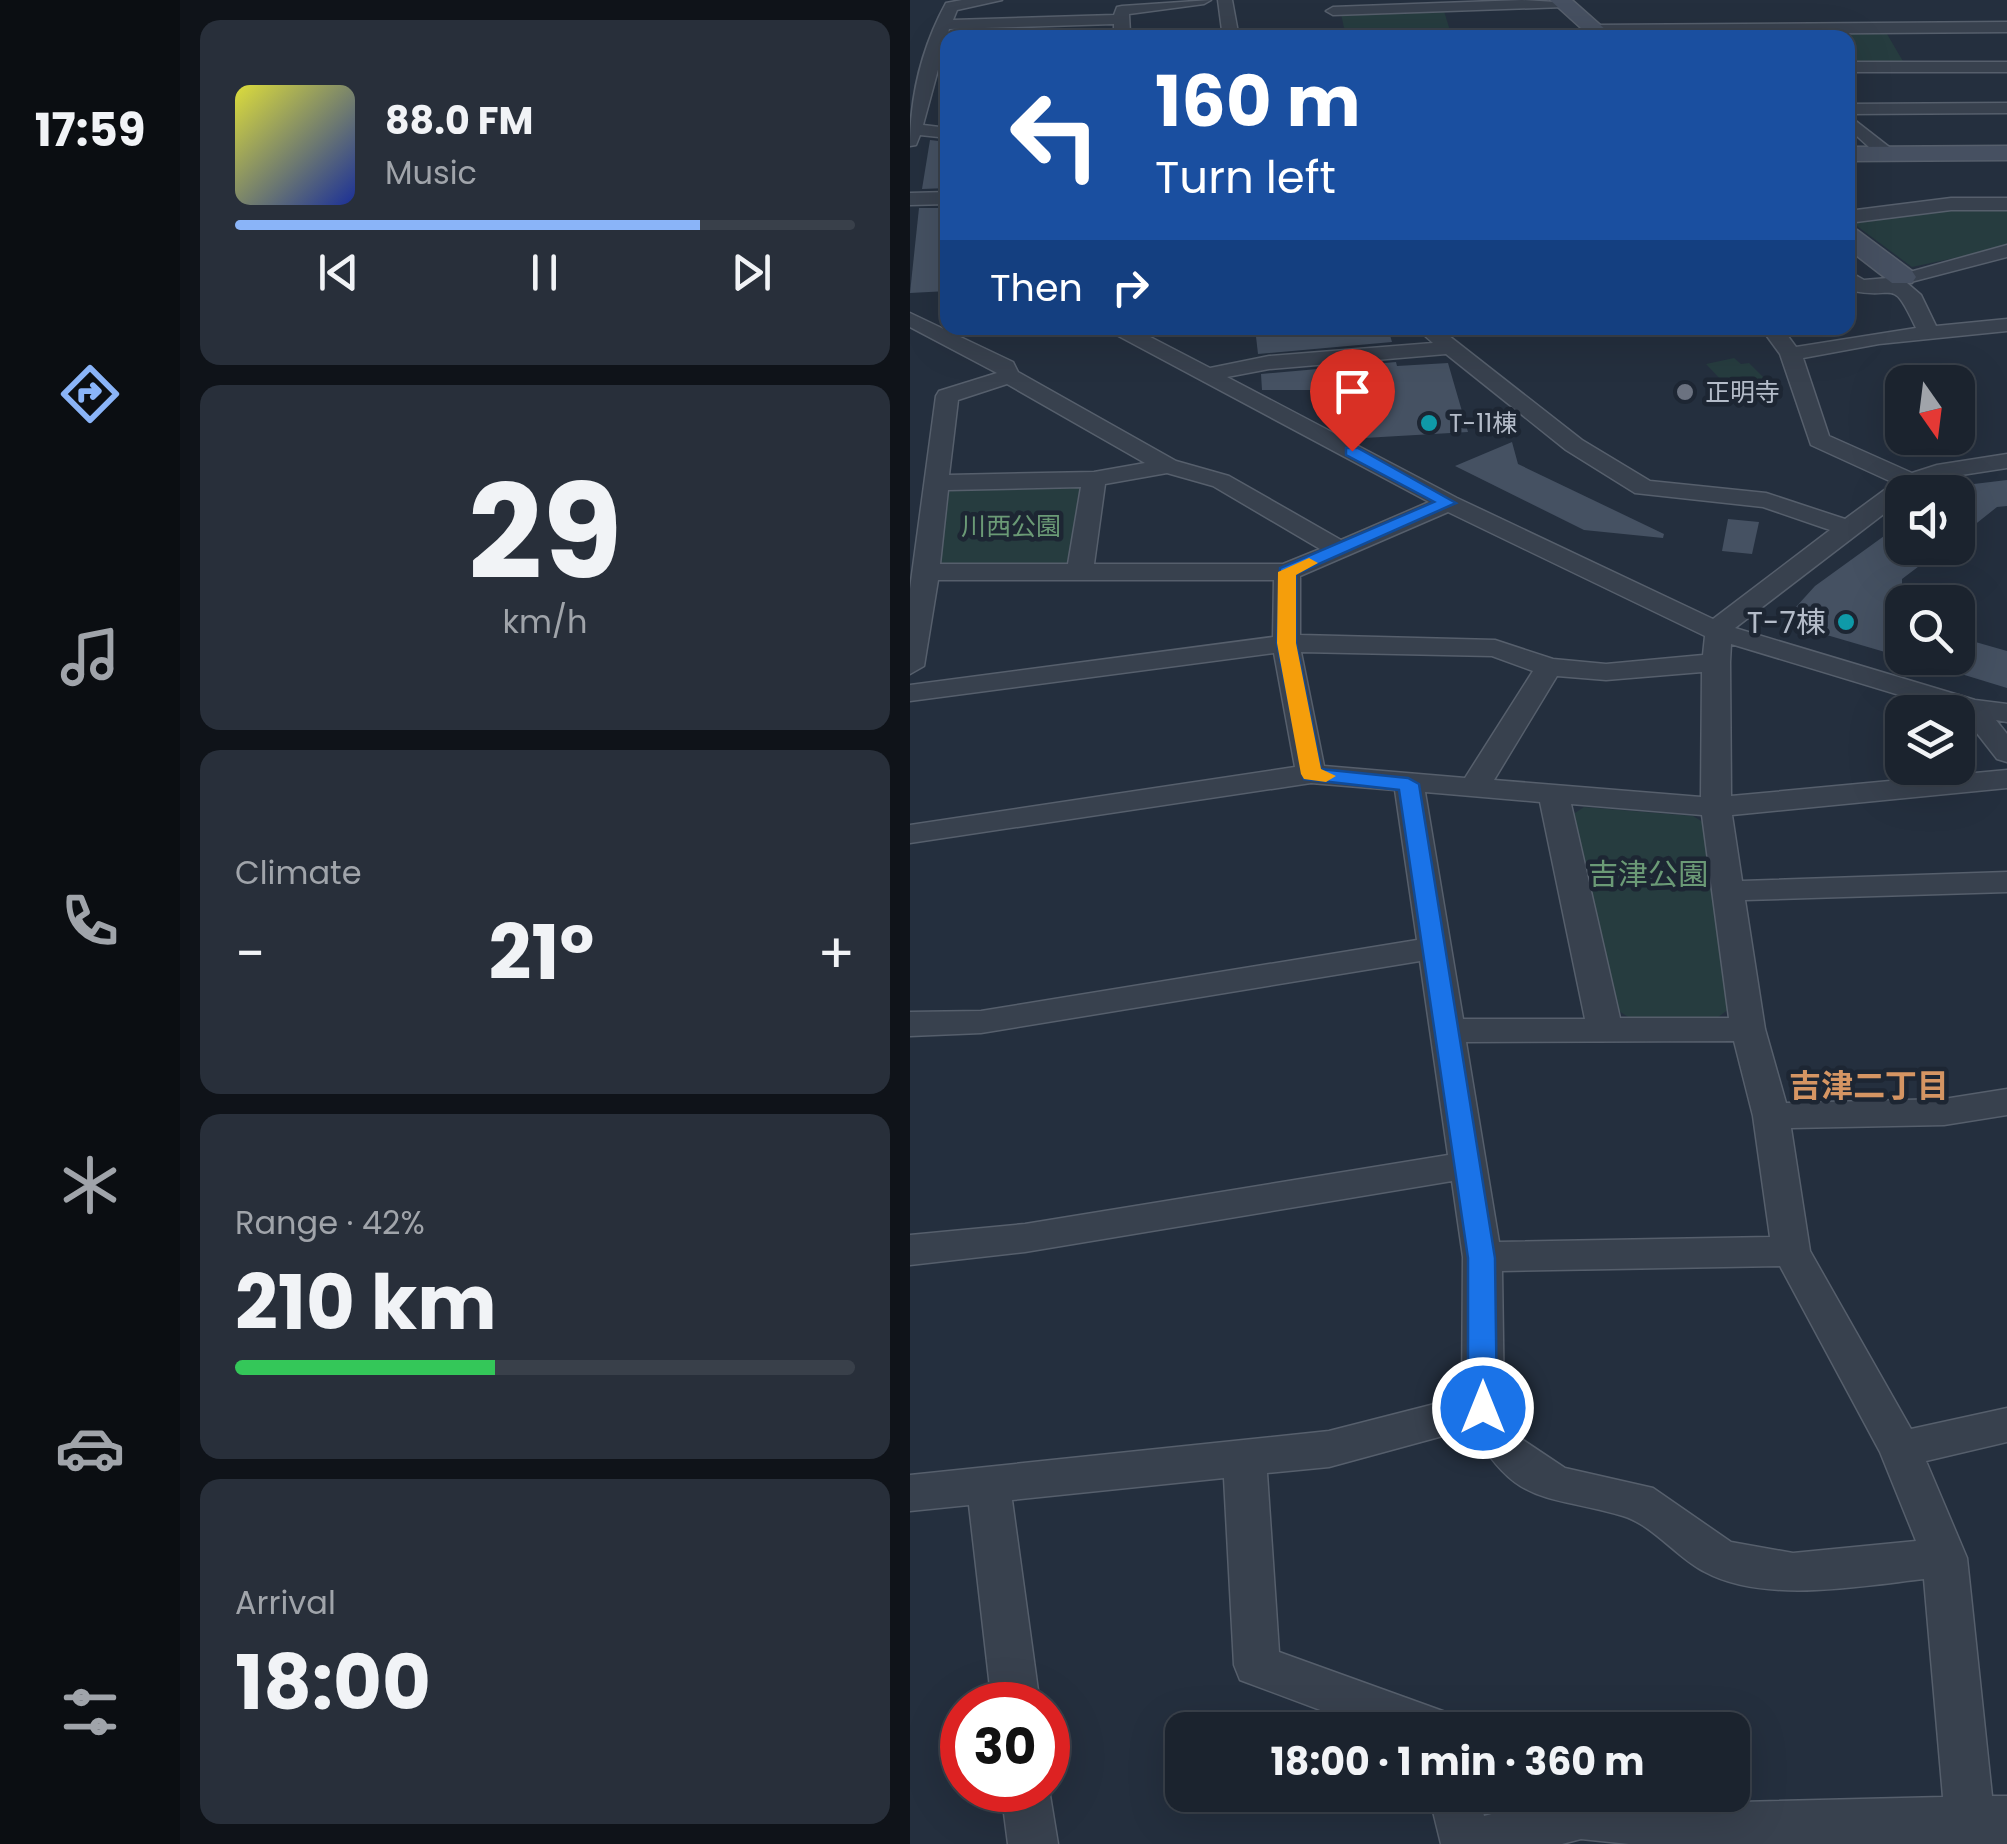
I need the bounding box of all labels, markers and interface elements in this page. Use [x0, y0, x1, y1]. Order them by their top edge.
text: 160 m [1155, 52, 1361, 151]
icon: left [990, 70, 1120, 200]
text: 88.0 FM [385, 94, 533, 147]
text: 17:59 [35, 99, 145, 162]
text: Turn left [1155, 146, 1336, 209]
text: Music [385, 150, 477, 195]
icon: previous [311, 245, 366, 300]
icon: pause [517, 245, 572, 300]
icon: next [724, 245, 779, 300]
icon: right [1103, 260, 1158, 315]
text: Then [990, 261, 1083, 314]
pin [1310, 349, 1395, 452]
icon: directions [55, 359, 125, 429]
icon: arrive [1325, 364, 1380, 419]
north arrow [1885, 365, 1975, 455]
map controls [1885, 365, 1975, 785]
place label: 正明寺 [1705, 375, 1780, 410]
marker: 正明寺 [1674, 381, 1696, 403]
place label: T-11棟 [1449, 406, 1517, 441]
marker: T-11棟 [1418, 412, 1440, 434]
text: 29 [468, 441, 622, 624]
button: sound [1885, 475, 1975, 565]
park label: 川西公園 [961, 509, 1061, 544]
button: search [1885, 585, 1975, 675]
text: km/h [502, 599, 588, 644]
place label: T-7棟 [1747, 601, 1826, 644]
marker: T-7棟 [1835, 611, 1857, 633]
icon: music [55, 622, 125, 692]
button: layers [1885, 695, 1975, 785]
text: Climate [235, 850, 362, 895]
park label: 吉津公園 [1588, 853, 1708, 896]
icon: phone [55, 886, 125, 956]
text: 21° [488, 900, 594, 1005]
text: − [235, 915, 265, 992]
text: + [817, 915, 855, 992]
district label: 吉津二丁目 [1789, 1063, 1949, 1108]
icon: climate [55, 1150, 125, 1220]
text: Range · 42% [235, 1200, 425, 1245]
text: 210 km [235, 1250, 497, 1355]
position arrow [1431, 1356, 1535, 1460]
icon: car [55, 1413, 125, 1483]
text: Arrival [235, 1580, 336, 1625]
text: 18:00 [235, 1630, 431, 1735]
icon: filters [55, 1677, 125, 1747]
speed limit sign: 30 [940, 1682, 1070, 1812]
text: 18:00 · 1 min · 360 m [1271, 1735, 1644, 1788]

